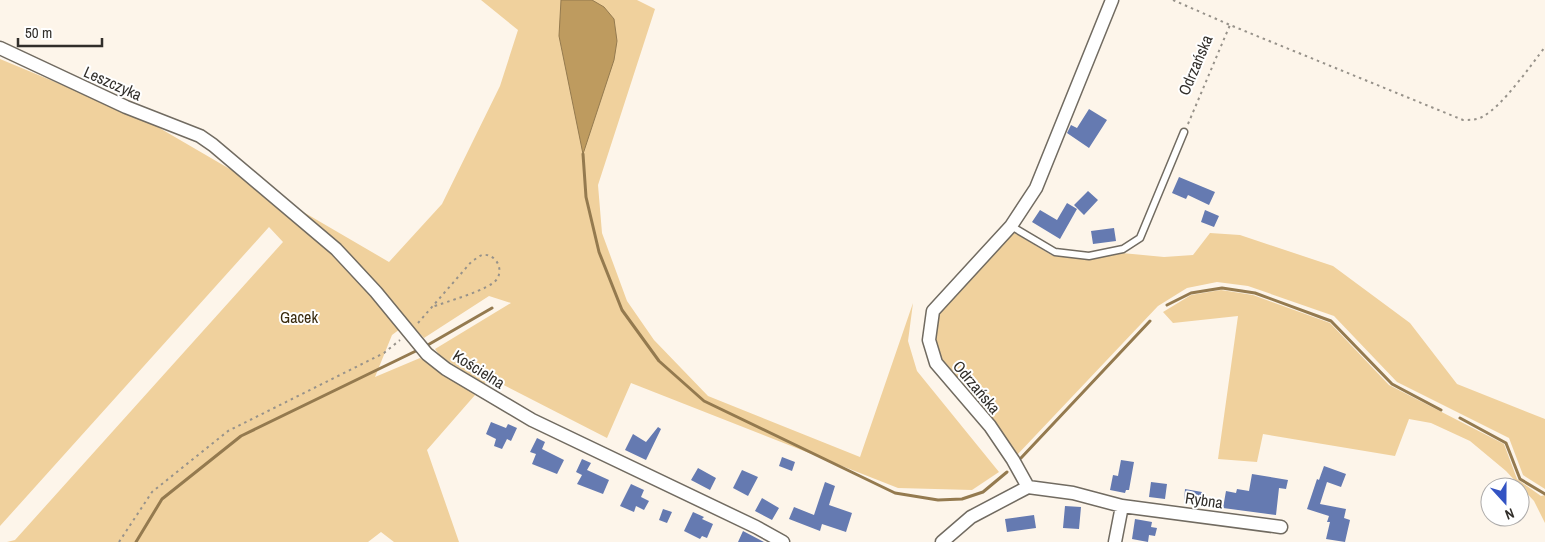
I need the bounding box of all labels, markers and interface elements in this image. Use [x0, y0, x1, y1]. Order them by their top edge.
scale bar [18, 15, 101, 47]
text: 50 m [25, 22, 52, 43]
street label: Odrzańska [1172, 31, 1218, 99]
street label: Leszczyka [81, 60, 146, 106]
park label: Gacek [280, 306, 318, 328]
street label: Kościelna [449, 344, 510, 394]
street label: Odrzańska [948, 356, 1006, 419]
north arrow [1480, 477, 1530, 527]
street label: Rybna [1184, 486, 1225, 514]
text: N [1503, 504, 1517, 524]

